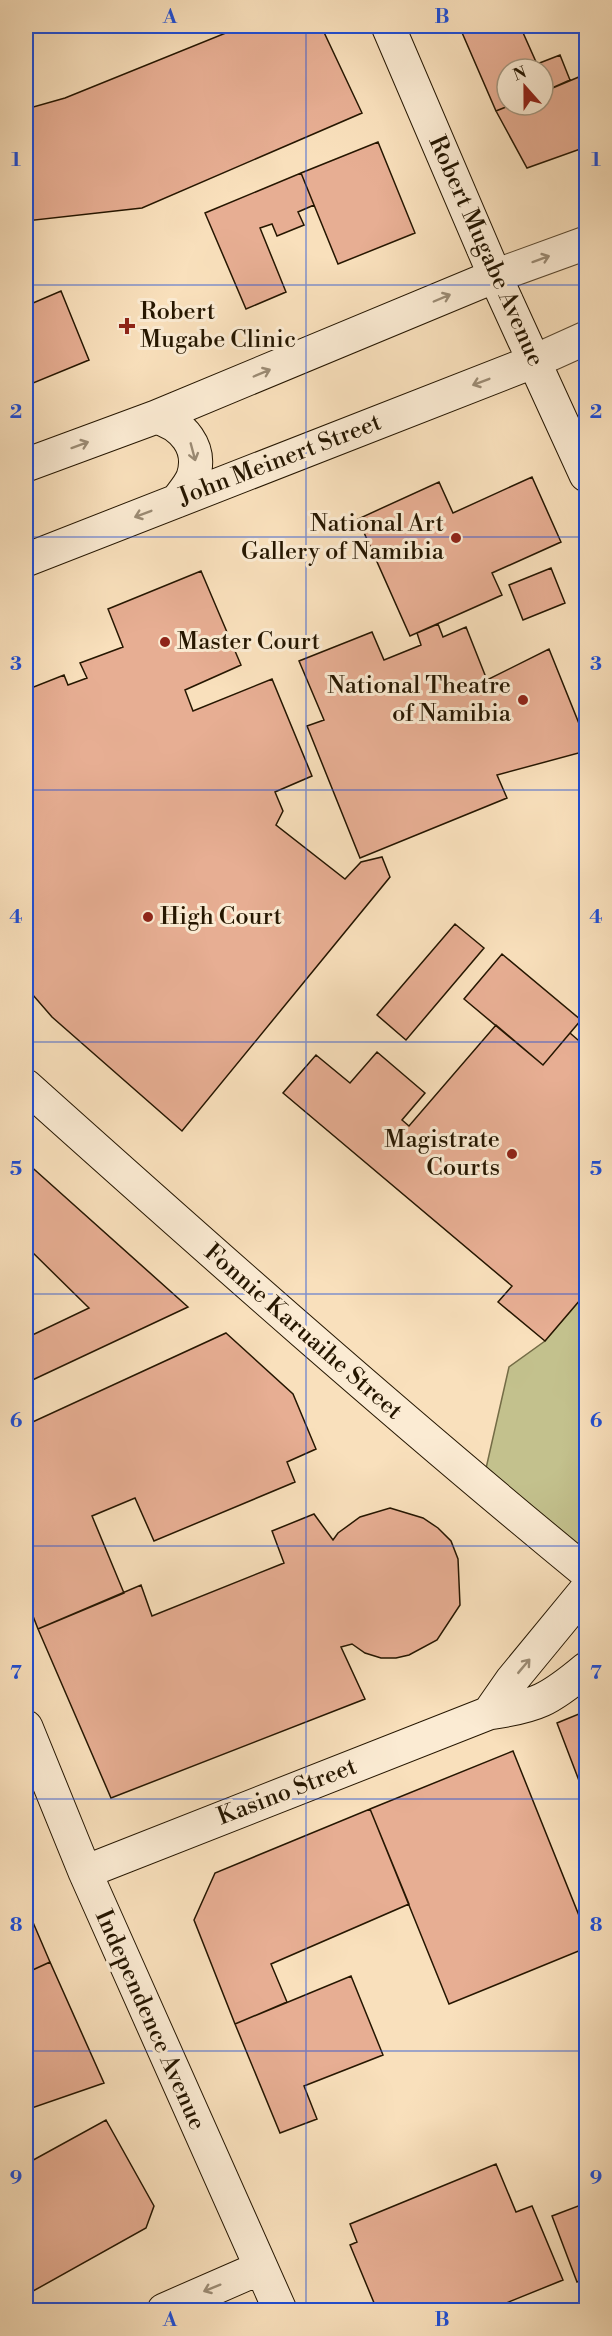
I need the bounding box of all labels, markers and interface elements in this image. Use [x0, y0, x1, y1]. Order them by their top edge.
text: A [162, 5, 178, 30]
text: B [434, 5, 450, 30]
north arrow [495, 57, 555, 117]
text: N [510, 62, 530, 86]
street label: Robert Mugabe Avenue [422, 131, 550, 371]
text: 1 [11, 148, 21, 173]
text: 1 [591, 148, 601, 173]
one-way arrow [531, 253, 550, 264]
one-way arrow [432, 292, 451, 303]
place label: Robert Mugabe Clinic [140, 297, 296, 355]
marker: Robert Mugabe Clinic [118, 317, 136, 335]
one-way arrow [252, 367, 270, 378]
one-way arrow [472, 377, 491, 388]
text: 2 [10, 400, 22, 425]
text: 2 [590, 400, 602, 425]
street label: John Meinert Street [173, 407, 386, 513]
one-way arrow [71, 438, 89, 449]
one-way arrow [187, 442, 199, 461]
one-way arrow [134, 509, 153, 520]
place label: National Art Gallery of Namibia [241, 509, 445, 567]
marker: National Art Gallery of Namibia [449, 531, 463, 545]
place label: Master Court [177, 627, 320, 657]
marker: Master Court [158, 635, 172, 649]
text: 3 [10, 652, 22, 677]
text: 3 [590, 652, 602, 677]
place label: National Theatre of Namibia [327, 671, 512, 729]
marker: National Theatre of Namibia [516, 693, 530, 707]
place label: High Court [160, 902, 283, 932]
text: 4 [9, 905, 23, 930]
text: 4 [589, 905, 603, 930]
marker: High Court [141, 910, 155, 924]
place label: Magistrate Courts [384, 1125, 500, 1183]
marker: Magistrate Courts [505, 1147, 519, 1161]
text: 5 [10, 1157, 22, 1182]
text: 5 [590, 1157, 602, 1182]
street label: Fonnie Karuaihe Street [198, 1238, 409, 1427]
text: 6 [10, 1409, 23, 1434]
text: 6 [590, 1409, 603, 1434]
one-way arrow [517, 1659, 531, 1674]
text: 7 [10, 1661, 22, 1686]
text: 7 [590, 1661, 602, 1686]
street label: Kasino Street [213, 1751, 361, 1832]
street label: Independence Avenue [88, 1905, 212, 2135]
text: 8 [10, 1913, 23, 1938]
text: 8 [590, 1913, 603, 1938]
text: 9 [10, 2166, 22, 2191]
text: 9 [590, 2166, 602, 2191]
one-way arrow [203, 2283, 221, 2294]
text: A [162, 2308, 178, 2333]
text: B [434, 2308, 450, 2333]

